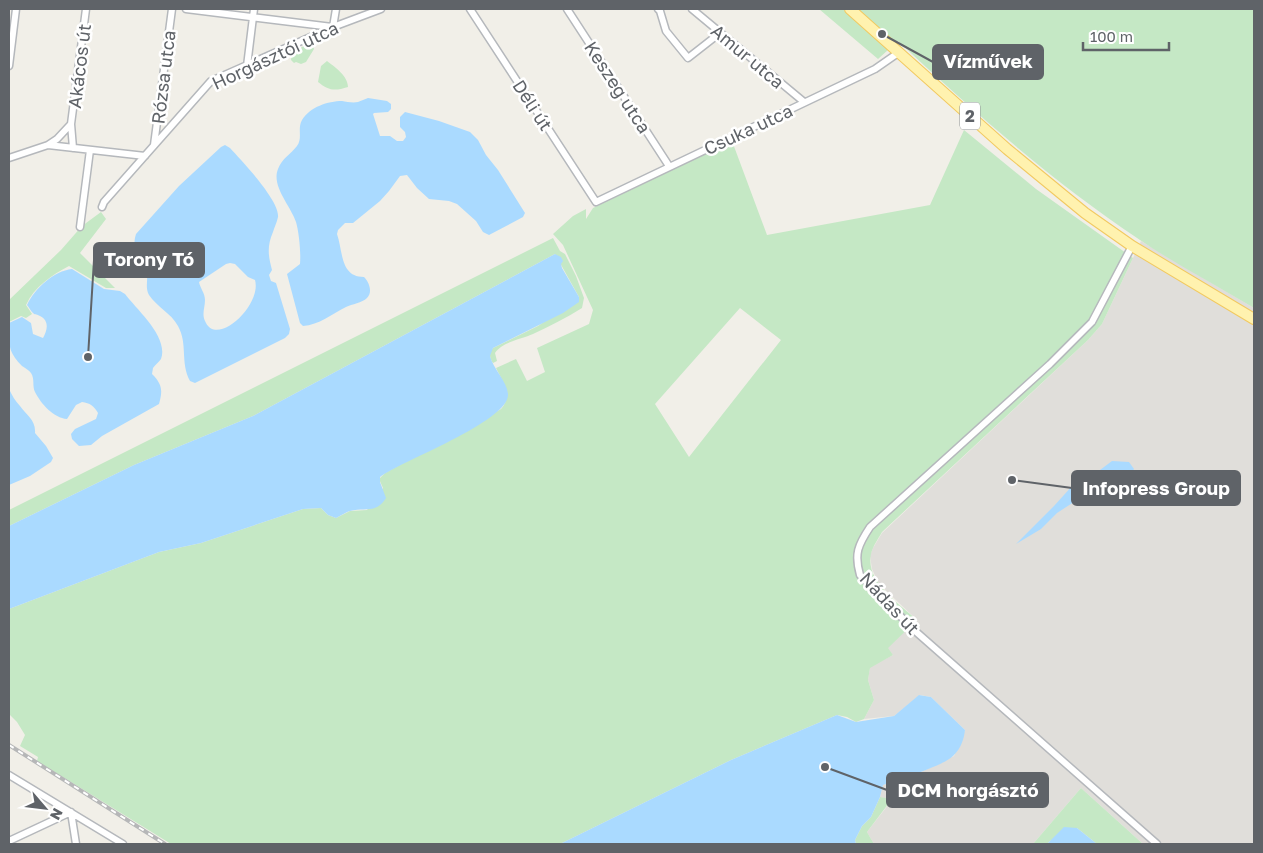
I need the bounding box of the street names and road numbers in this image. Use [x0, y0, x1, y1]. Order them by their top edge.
street label: Horgásztói utca [208, 16, 342, 94]
street label: Amur utca [707, 19, 789, 93]
street label: Akácos út [63, 22, 95, 110]
street label: Rózsa utca [146, 29, 180, 125]
street label: Keszeg utca [580, 37, 656, 137]
street label: Déli út [508, 75, 558, 135]
street label: Csuka utca [700, 99, 796, 159]
road number: 2 [960, 102, 980, 130]
street label: Nádas út [856, 567, 924, 639]

